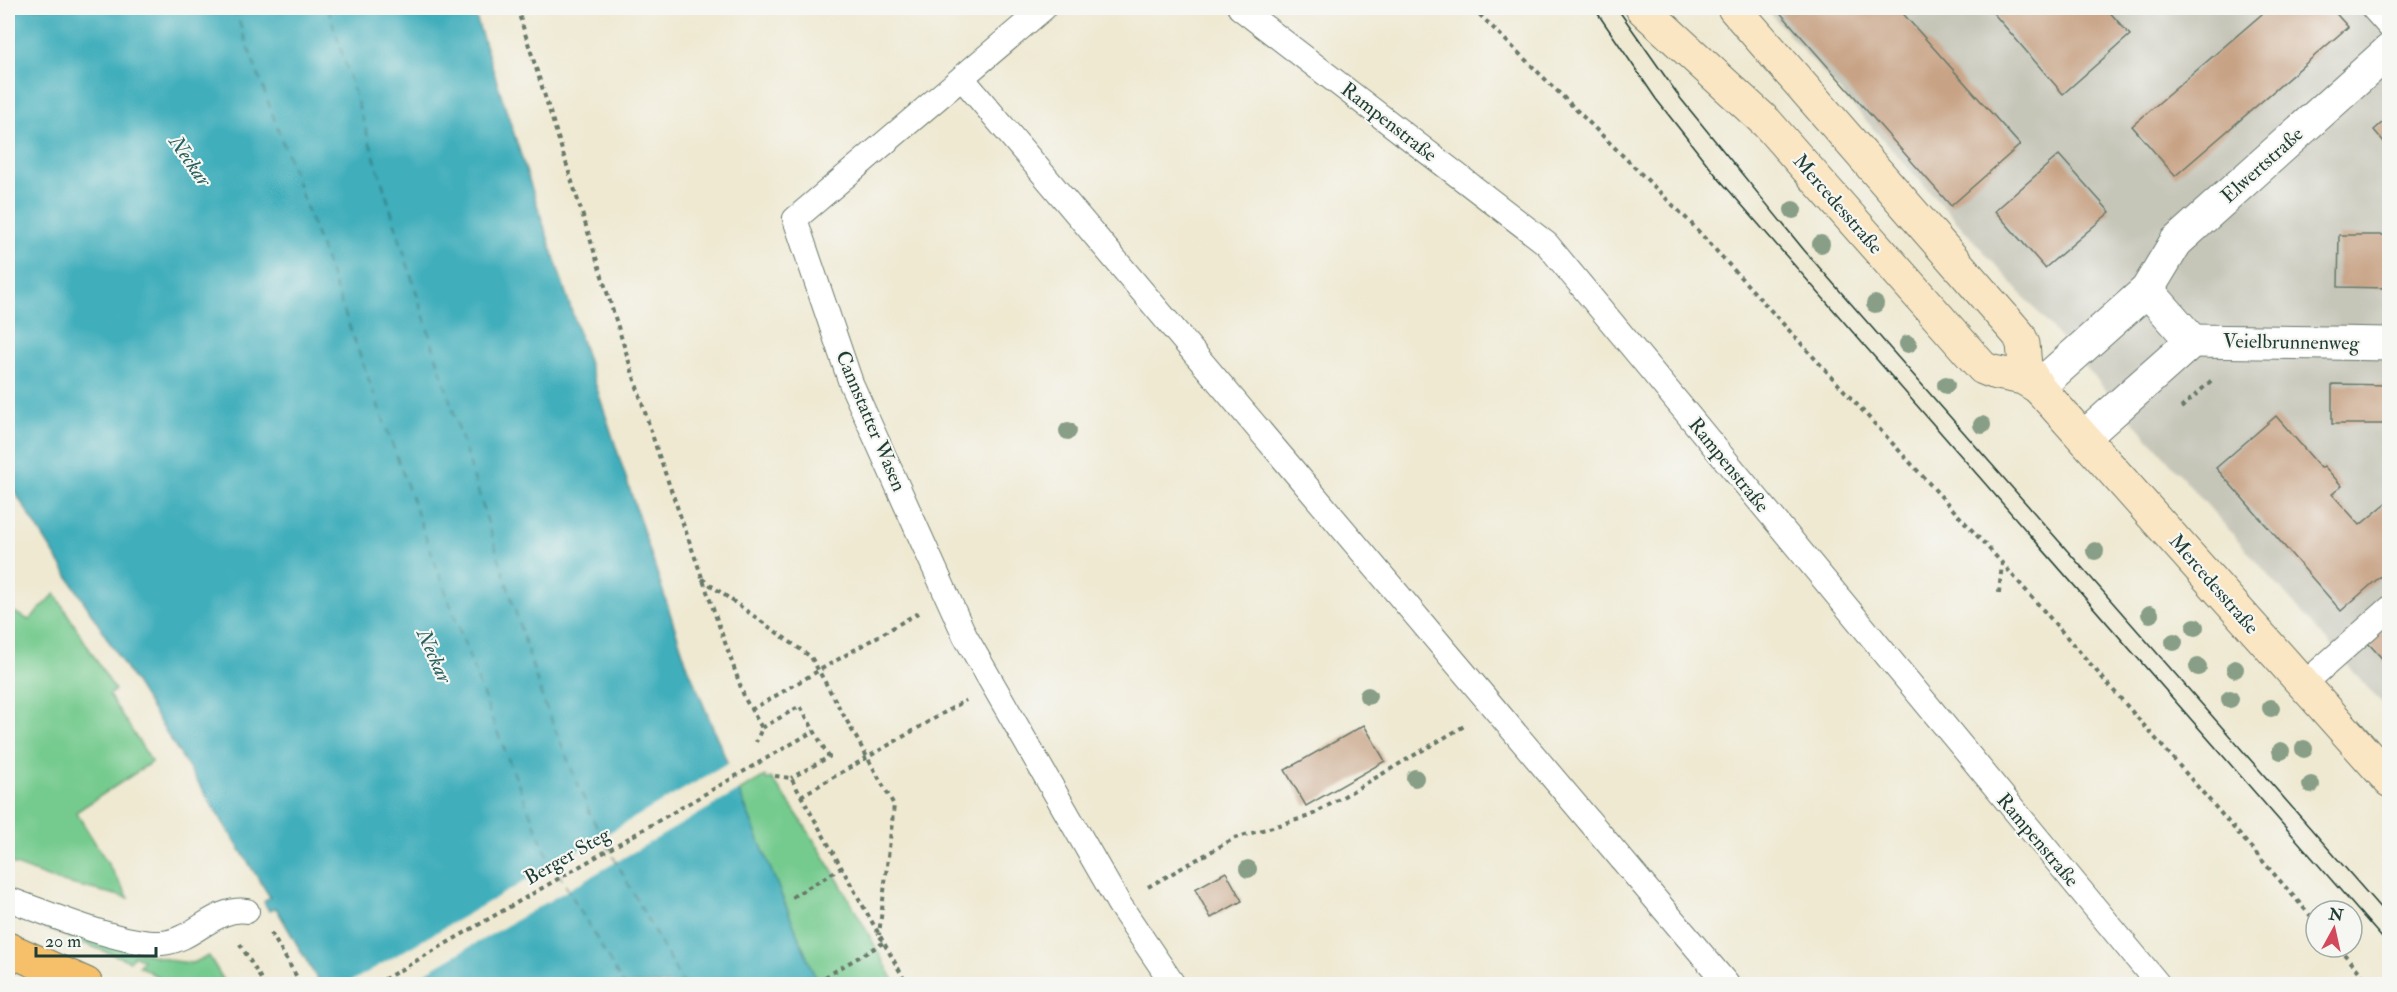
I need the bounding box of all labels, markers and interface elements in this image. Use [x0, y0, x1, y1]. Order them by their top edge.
street label: Rampenstraße [1335, 77, 1442, 168]
street label: Elwertstraße [2216, 122, 2308, 208]
water label: Neckar [162, 129, 218, 193]
street label: Mercedesstraße [1788, 149, 1888, 259]
street label: Veielbrunnenweg [2223, 328, 2361, 356]
street label: Cannstatter Wasen [830, 347, 912, 495]
street label: Rampenstraße [1682, 412, 1775, 518]
street label: Mercedesstraße [2164, 529, 2264, 639]
water label: Neckar [410, 624, 458, 688]
street label: Rampenstraße [1991, 788, 2085, 893]
street label: Berger Steg [520, 821, 615, 890]
north arrow [2304, 899, 2364, 959]
text: N [2326, 904, 2345, 926]
scale bar [36, 920, 156, 958]
text: 20 m [45, 930, 81, 953]

